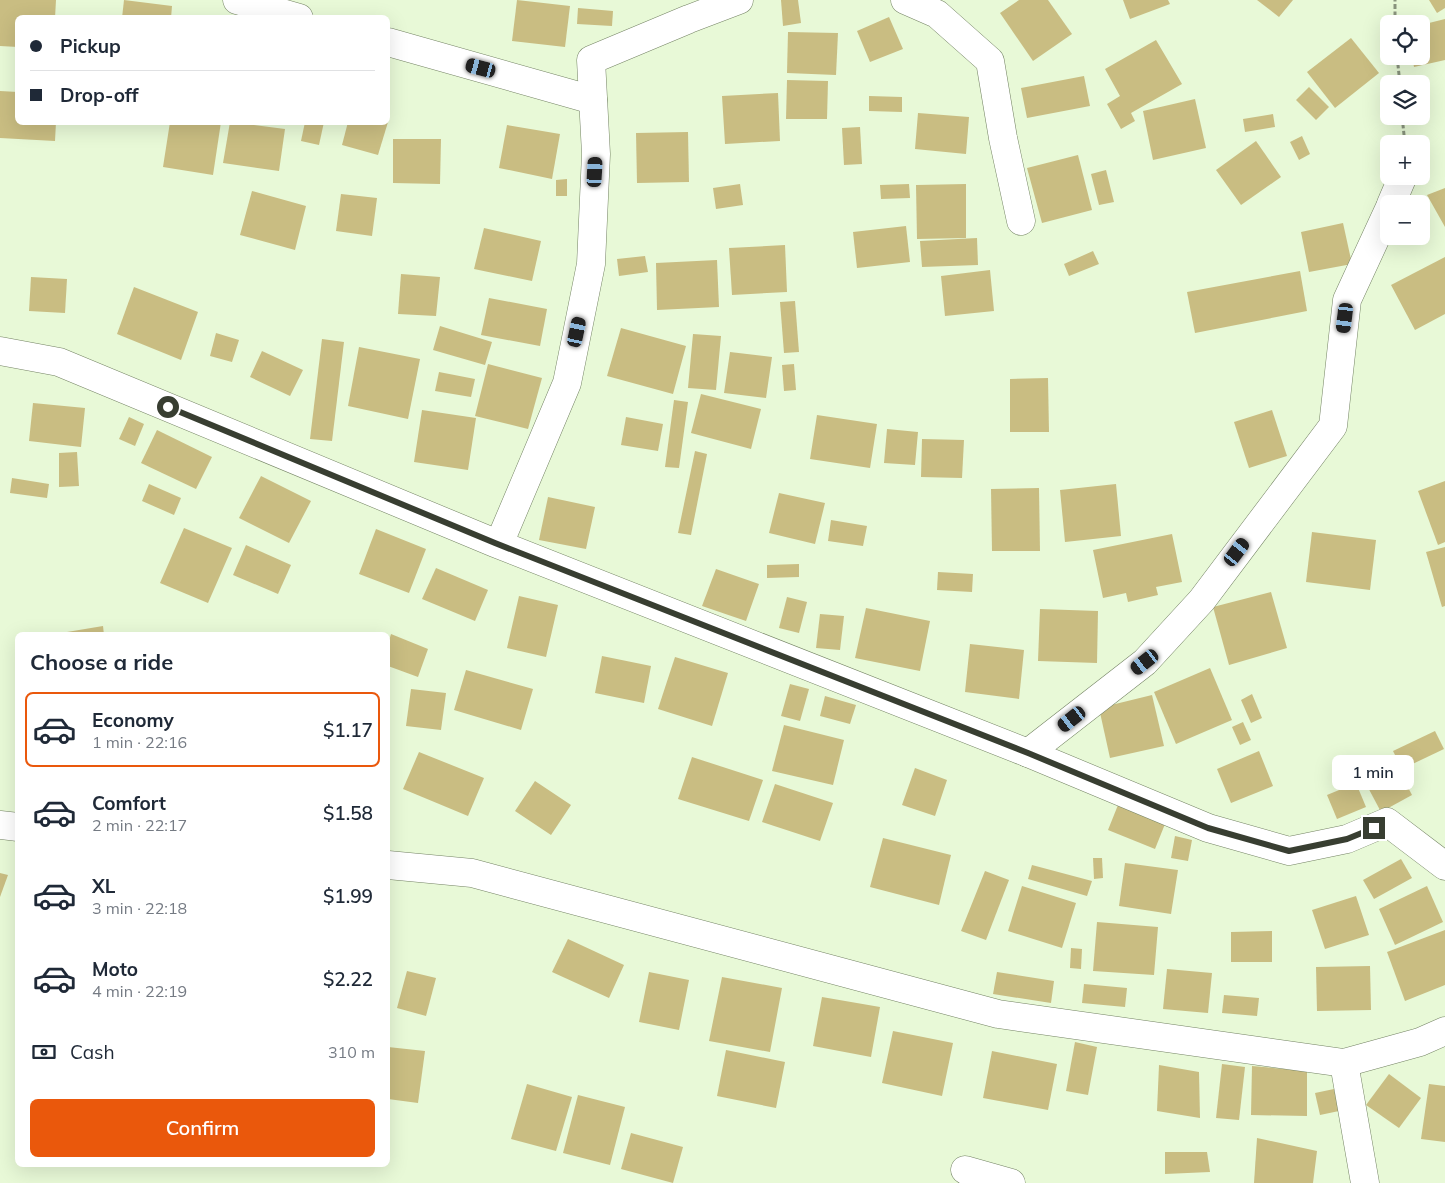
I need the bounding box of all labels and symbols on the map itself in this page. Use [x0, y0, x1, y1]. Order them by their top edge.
car [464, 57, 497, 79]
car [586, 157, 603, 187]
car [1335, 302, 1354, 334]
car [566, 316, 587, 348]
route start [157, 396, 179, 418]
car [1221, 536, 1252, 568]
car [1128, 647, 1161, 677]
car [1055, 704, 1088, 734]
callout: 1 min [1333, 756, 1415, 790]
route end [1363, 817, 1385, 839]

